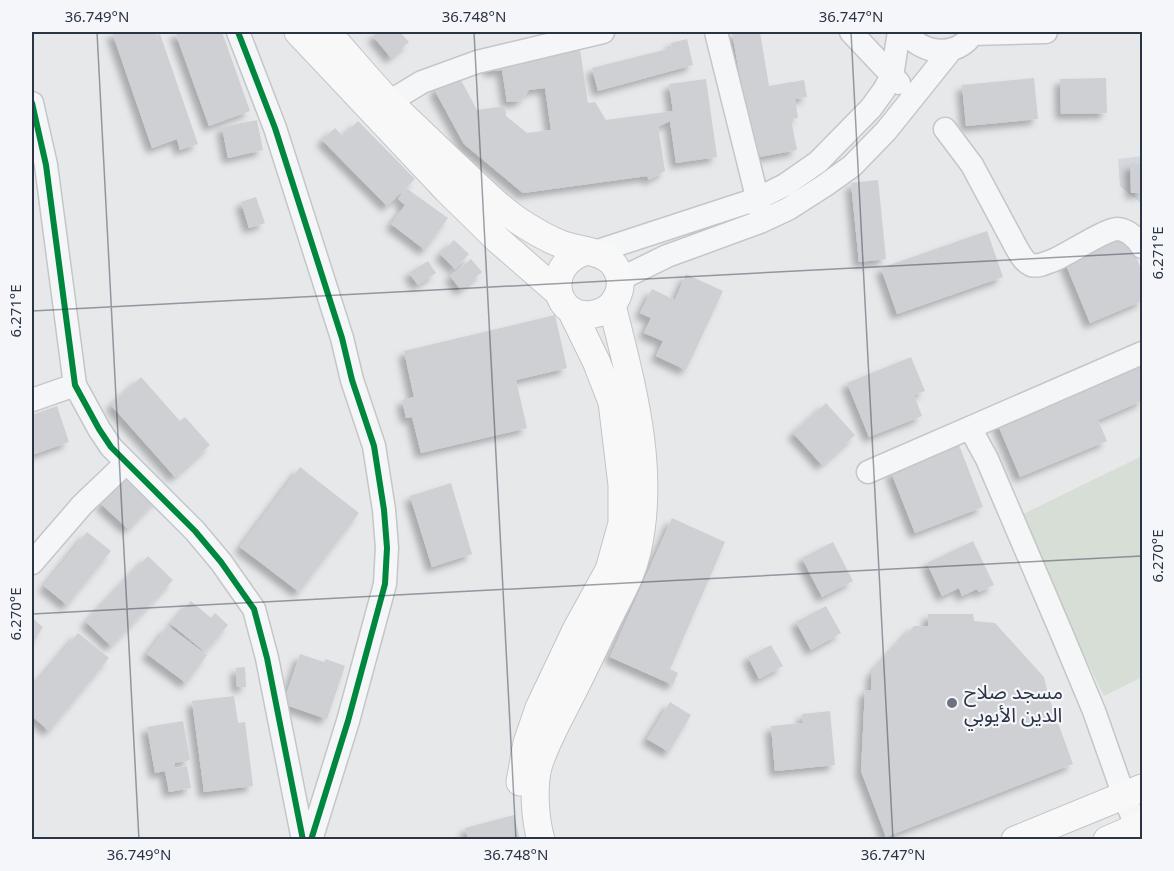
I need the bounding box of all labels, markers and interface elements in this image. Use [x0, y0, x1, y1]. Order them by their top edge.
text: 36.749°N [65, 6, 129, 26]
text: 36.748°N [442, 6, 506, 26]
text: 36.747°N [819, 6, 883, 26]
text: 6.271°E [1147, 226, 1167, 280]
text: 6.271°E [5, 284, 25, 338]
text: 6.270°E [1147, 529, 1167, 583]
text: 6.270°E [5, 587, 25, 641]
place label: مسجد صلاح الدين الأيوبي [964, 678, 1063, 731]
marker: مسجد صلاح الدين الأيوبي [945, 696, 959, 710]
text: 36.749°N [107, 844, 171, 864]
text: 36.748°N [484, 844, 548, 864]
text: 36.747°N [861, 844, 925, 864]

